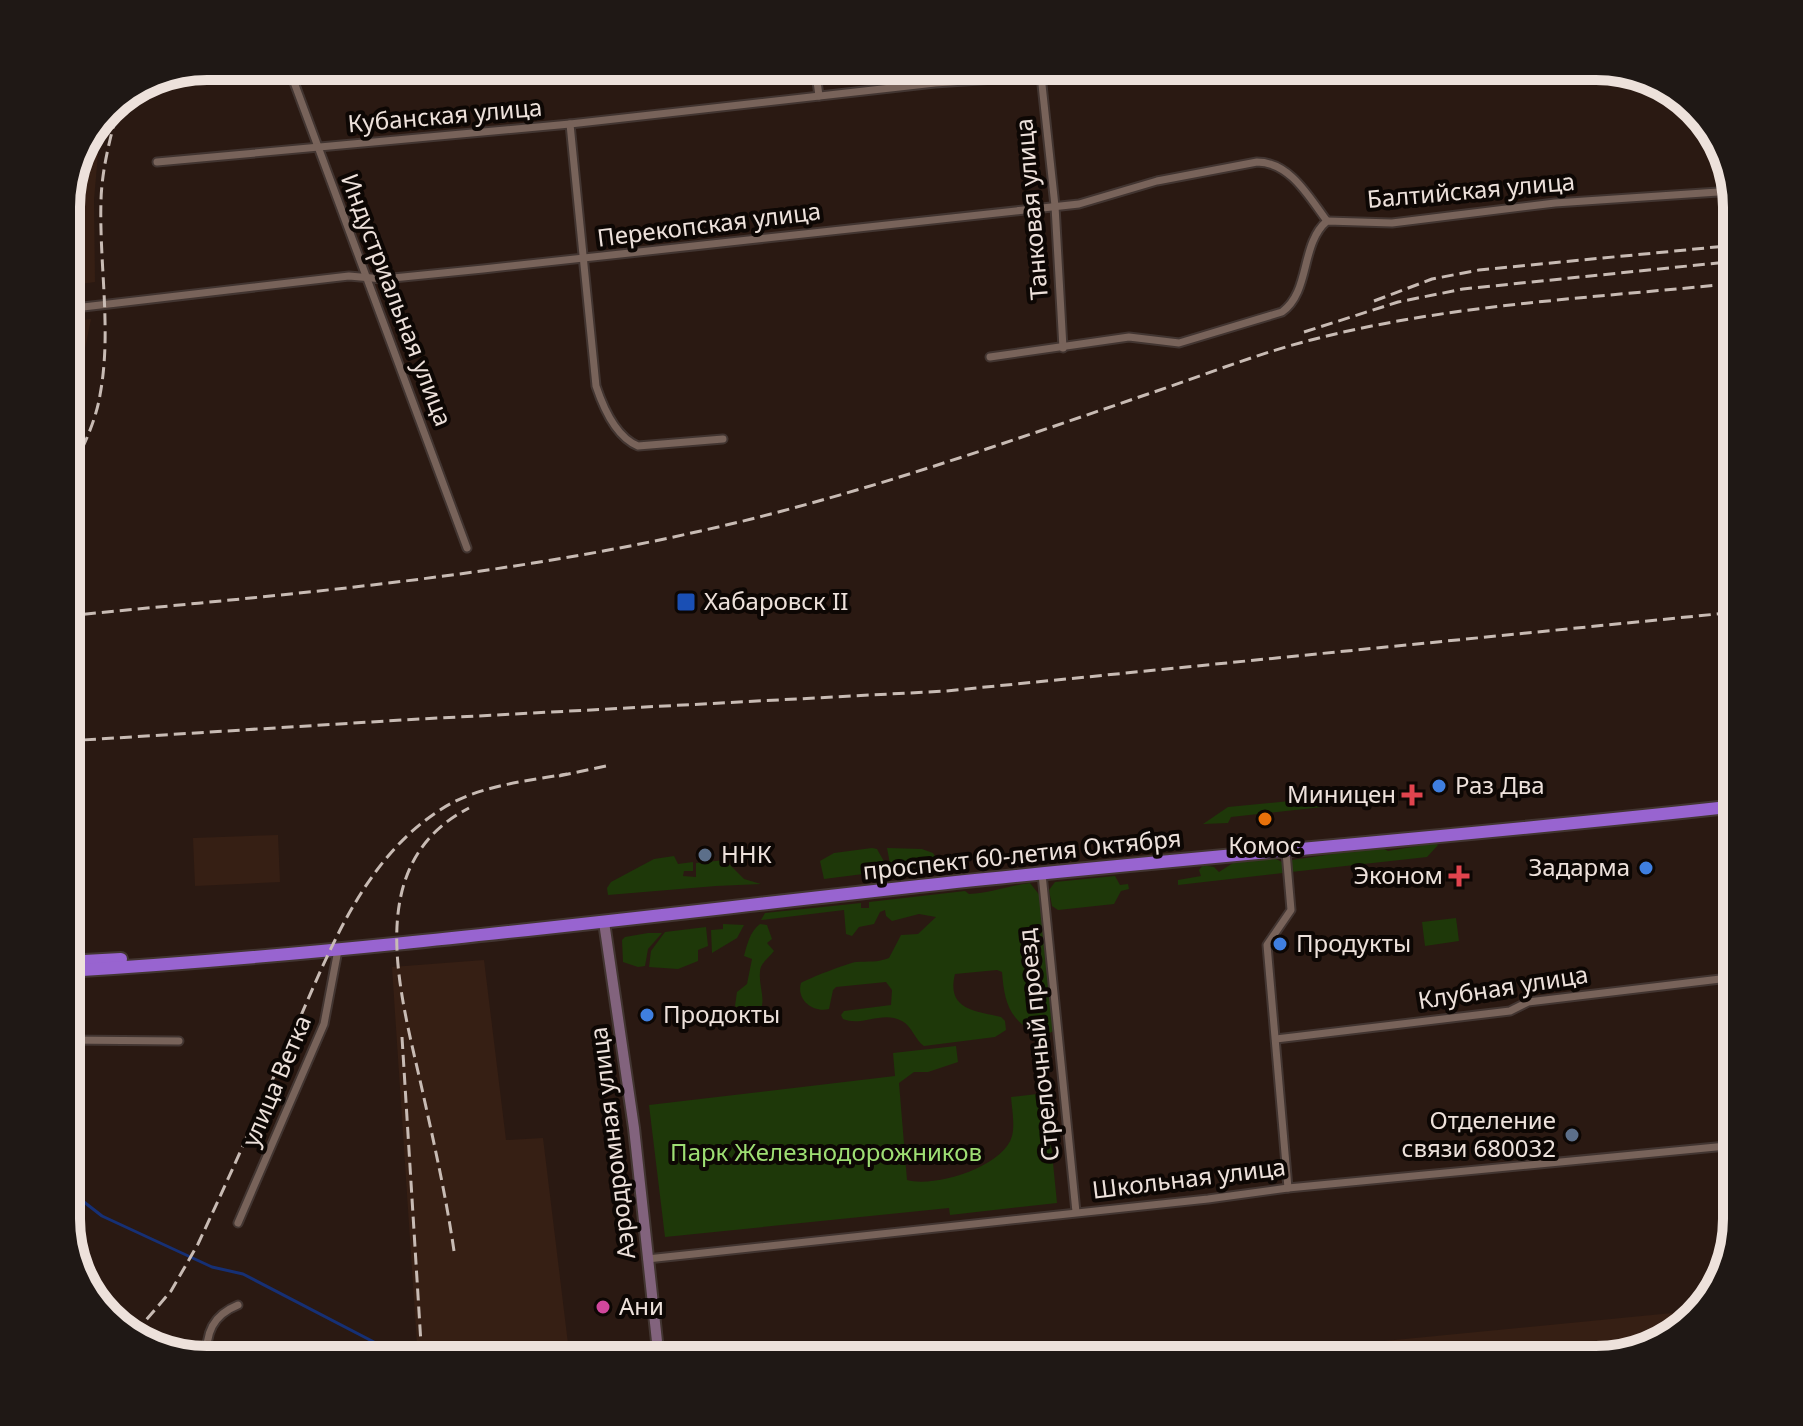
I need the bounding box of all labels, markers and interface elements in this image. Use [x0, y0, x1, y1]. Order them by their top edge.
street label: Кубанская улица [346, 90, 543, 139]
street label: Танковая улица [1006, 117, 1055, 301]
street label: Балтийская улица [1365, 164, 1576, 215]
street label: Индустриальная улица [334, 168, 461, 431]
street label: Перекопская улица [595, 193, 823, 254]
place label: Хабаровск II [704, 584, 848, 617]
marker: Хабаровск II [675, 591, 697, 613]
place label: Раз Два [1455, 768, 1545, 801]
place label: Миницен [1287, 777, 1396, 810]
marker: Раз Два [1430, 777, 1448, 795]
marker: Миницен [1403, 786, 1421, 804]
marker: Комос [1256, 810, 1274, 828]
street label: проспект 60-летия Октября [861, 820, 1183, 887]
place label: Комос [1228, 828, 1302, 861]
place label: ННК [721, 837, 772, 870]
marker: ННК [696, 846, 714, 864]
place label: Задарма [1529, 850, 1630, 883]
place label: Эконом [1354, 858, 1443, 891]
marker: Задарма [1637, 859, 1655, 877]
marker: Эконом [1450, 867, 1468, 885]
place label: Продукты [1296, 926, 1411, 959]
street label: Стрелочный проезд [1009, 927, 1066, 1163]
marker: Продукты [1271, 935, 1289, 953]
street label: Клубная улица [1415, 957, 1590, 1016]
place label: Продокты [663, 997, 780, 1030]
marker: Продокты [638, 1006, 656, 1024]
street label: улица Ветка [233, 1010, 318, 1151]
street label: Аэродромная улица [581, 1025, 642, 1261]
place label: Отделение связи 680032 [1402, 1103, 1556, 1164]
marker: Отделение связи 680032 [1563, 1126, 1581, 1144]
park label: Парк Железнодорожников [670, 1135, 982, 1168]
street label: Школьная улица [1090, 1149, 1287, 1206]
place label: Ани [619, 1289, 664, 1322]
marker: Ани [594, 1298, 612, 1316]

